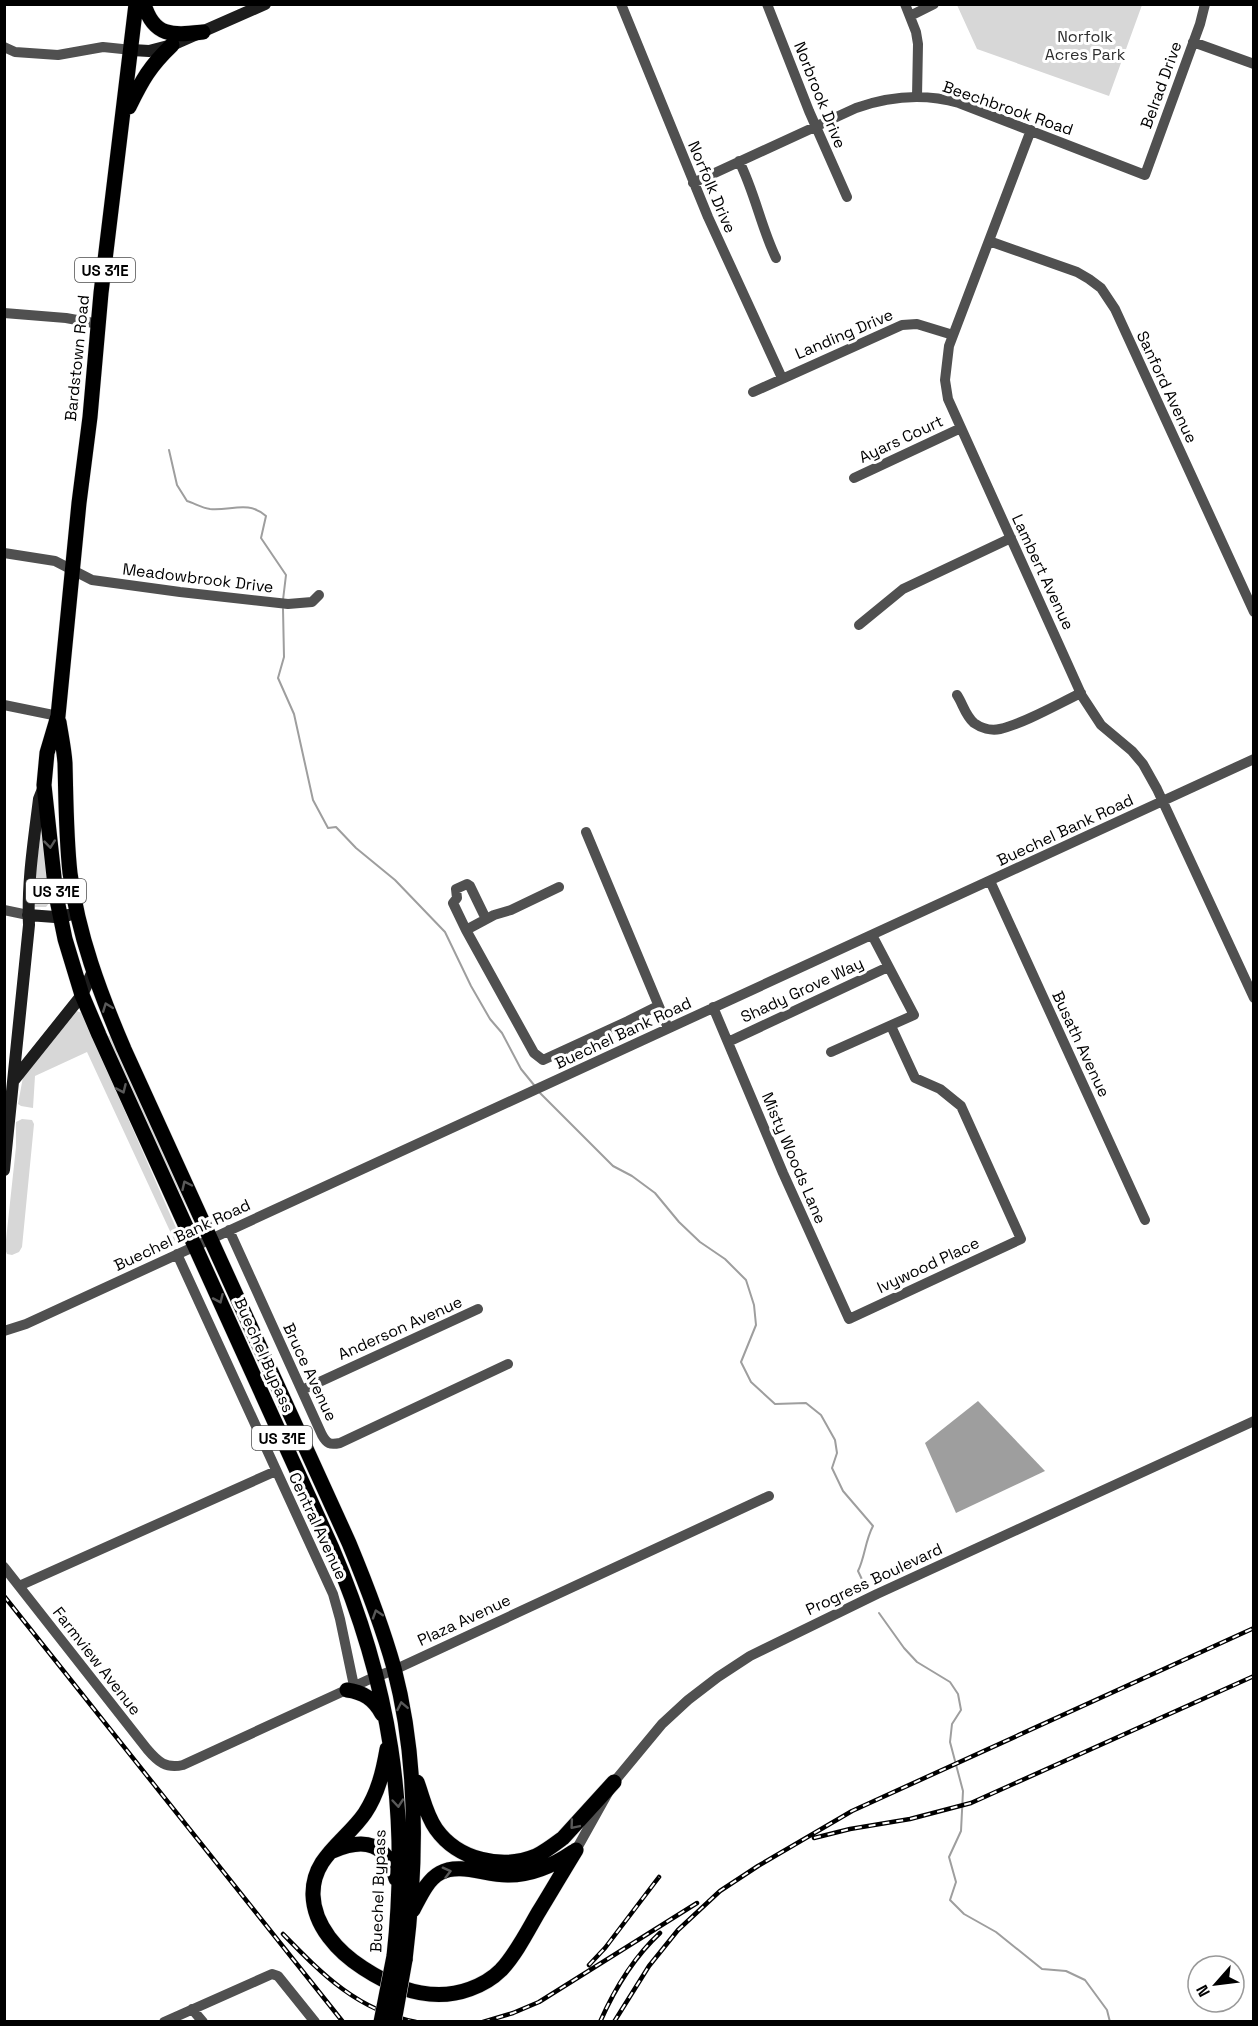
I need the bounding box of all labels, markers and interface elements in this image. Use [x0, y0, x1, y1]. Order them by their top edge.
park label: Norfolk Acres Park [1045, 26, 1126, 65]
street label: Norbrook Drive [789, 38, 851, 152]
street label: Belrad Drive [1135, 38, 1187, 132]
street label: Beechbrook Road [940, 76, 1076, 140]
street label: Norfolk Drive [683, 138, 741, 236]
road number: US 31E [75, 258, 135, 282]
street label: Bardstown Road [60, 294, 94, 422]
street label: Landing Drive [792, 304, 896, 364]
street label: Sanford Avenue [1132, 327, 1202, 447]
street label: Ayars Court [855, 410, 947, 468]
street label: Lambert Avenue [1007, 511, 1079, 633]
street label: Meadowbrook Drive [121, 558, 275, 598]
street label: Buechel Bank Road [993, 789, 1137, 871]
one-way arrow [43, 839, 56, 848]
road number: US 31E [26, 879, 86, 903]
street label: Shady Grove Way [737, 952, 867, 1028]
street label: Busath Avenue [1047, 987, 1115, 1101]
street label: Buechel Bank Road [551, 992, 695, 1074]
one-way arrow [101, 1002, 114, 1013]
one-way arrow [115, 1082, 127, 1093]
street label: Misty Woods Lane [757, 1089, 831, 1227]
one-way arrow [182, 1181, 194, 1192]
street label: Buechel Bank Road [110, 1194, 254, 1276]
street label: Ivywood Place [873, 1232, 983, 1298]
street label: Anderson Avenue [334, 1291, 466, 1365]
one-way arrow [211, 1292, 223, 1303]
street label: Buechel Bypass [229, 1294, 299, 1416]
street label: Bruce Avenue [278, 1320, 342, 1424]
road number: US 31E [252, 1426, 312, 1450]
street label: Central Avenue [284, 1469, 352, 1583]
street label: Progress Boulevard [802, 1538, 946, 1620]
street label: Plaza Avenue [414, 1589, 514, 1651]
street label: Farmview Avenue [48, 1602, 146, 1720]
one-way arrow [372, 1609, 384, 1620]
one-way arrow [396, 1702, 409, 1712]
one-way arrow [391, 1798, 404, 1807]
one-way arrow [570, 1818, 581, 1829]
street label: Buechel Bypass [365, 1829, 391, 1953]
one-way arrow [441, 1867, 452, 1879]
north arrow [1186, 1954, 1246, 2014]
text: N [1191, 1981, 1215, 2000]

